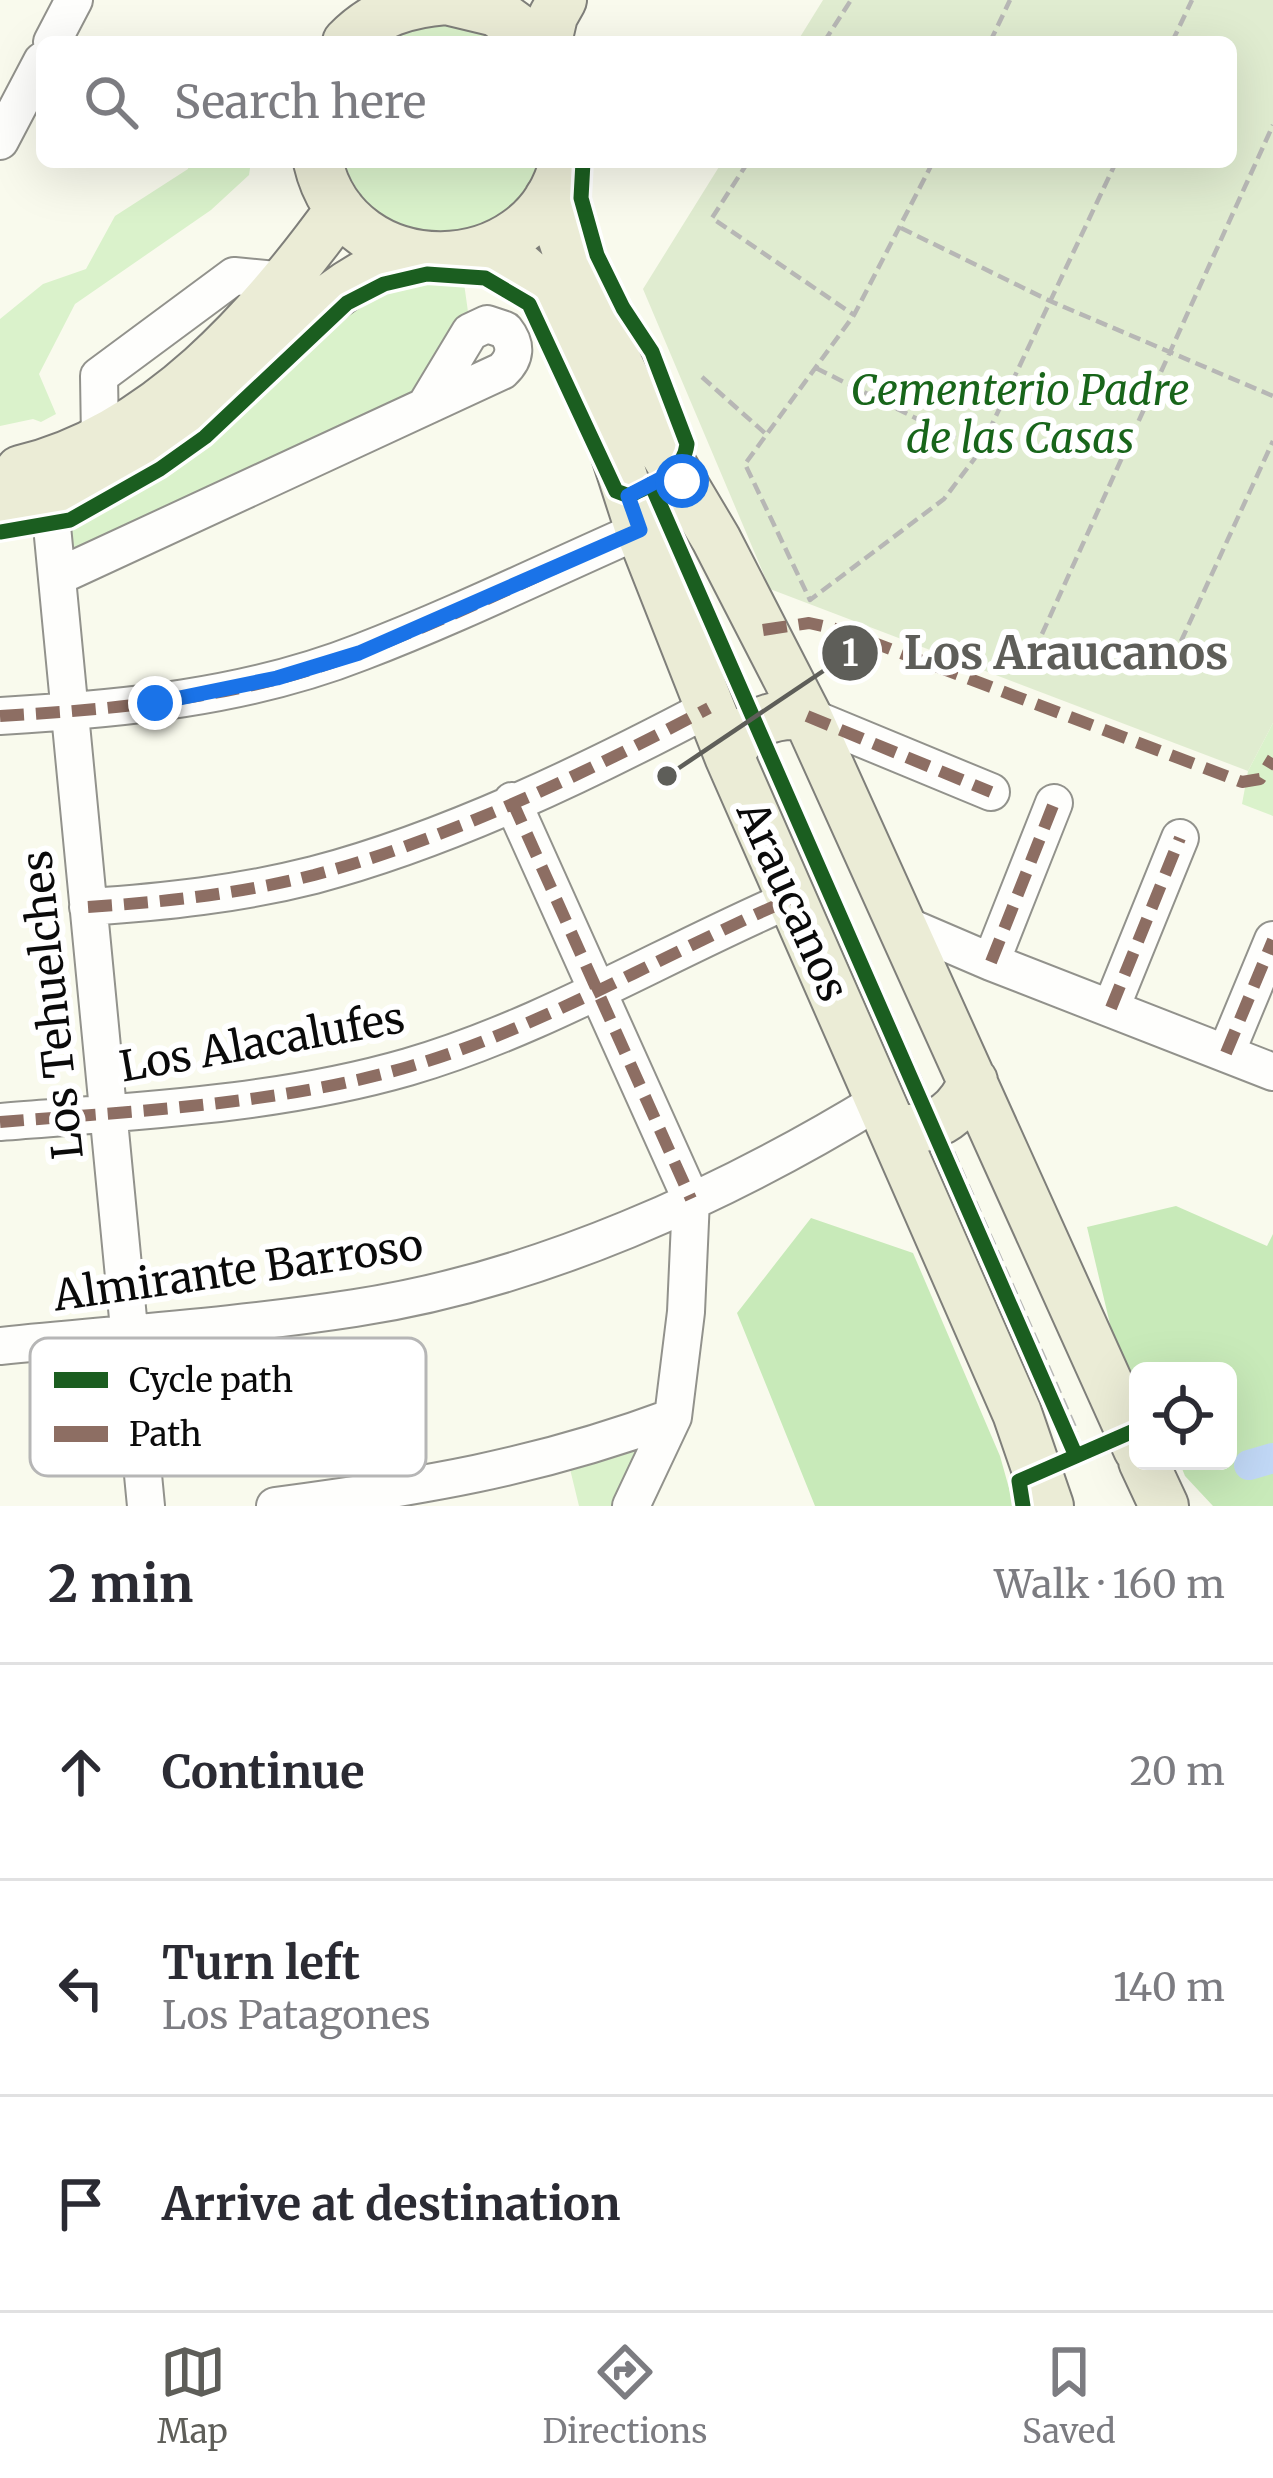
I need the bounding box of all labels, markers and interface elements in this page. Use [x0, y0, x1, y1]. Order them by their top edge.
search box [36, 36, 1237, 168]
icon: search [78, 69, 144, 135]
text: Search here [174, 74, 426, 130]
park label: Cementerio Padre de las Casas [850, 364, 1190, 464]
route start [655, 454, 709, 508]
callout: Los Araucanos [820, 613, 1252, 694]
text: Los Araucanos [904, 625, 1228, 681]
text: 1 [842, 631, 858, 676]
route end [128, 676, 182, 730]
street label: Araucanos [726, 792, 860, 1009]
street label: Los Tehuelches [10, 848, 94, 1162]
street label: Los Alacalufes [116, 991, 408, 1093]
street label: Almirante Barroso [49, 1218, 426, 1322]
legend [30, 1338, 426, 1476]
text: Cycle path [129, 1360, 293, 1401]
map controls [1129, 1362, 1237, 1470]
button: locate [1129, 1362, 1237, 1470]
text: Path [129, 1414, 202, 1455]
text: 2 min [48, 1552, 193, 1616]
text: Walk · 160 m [994, 1560, 1225, 1609]
icon: ahead [48, 1739, 114, 1805]
text: Continue [162, 1744, 364, 1800]
text: 20 m [1130, 1747, 1225, 1796]
text: Turn left [162, 1935, 360, 1991]
icon: left [48, 1955, 114, 2021]
text: 140 m [1113, 1963, 1225, 2012]
text: Los Patagones [162, 1991, 431, 2040]
icon: arrive [48, 2171, 114, 2237]
text: Arrive at destination [162, 2176, 620, 2232]
tab: Map [157, 2339, 228, 2452]
tab: Directions [542, 2339, 707, 2452]
tab: Saved [1022, 2339, 1116, 2452]

